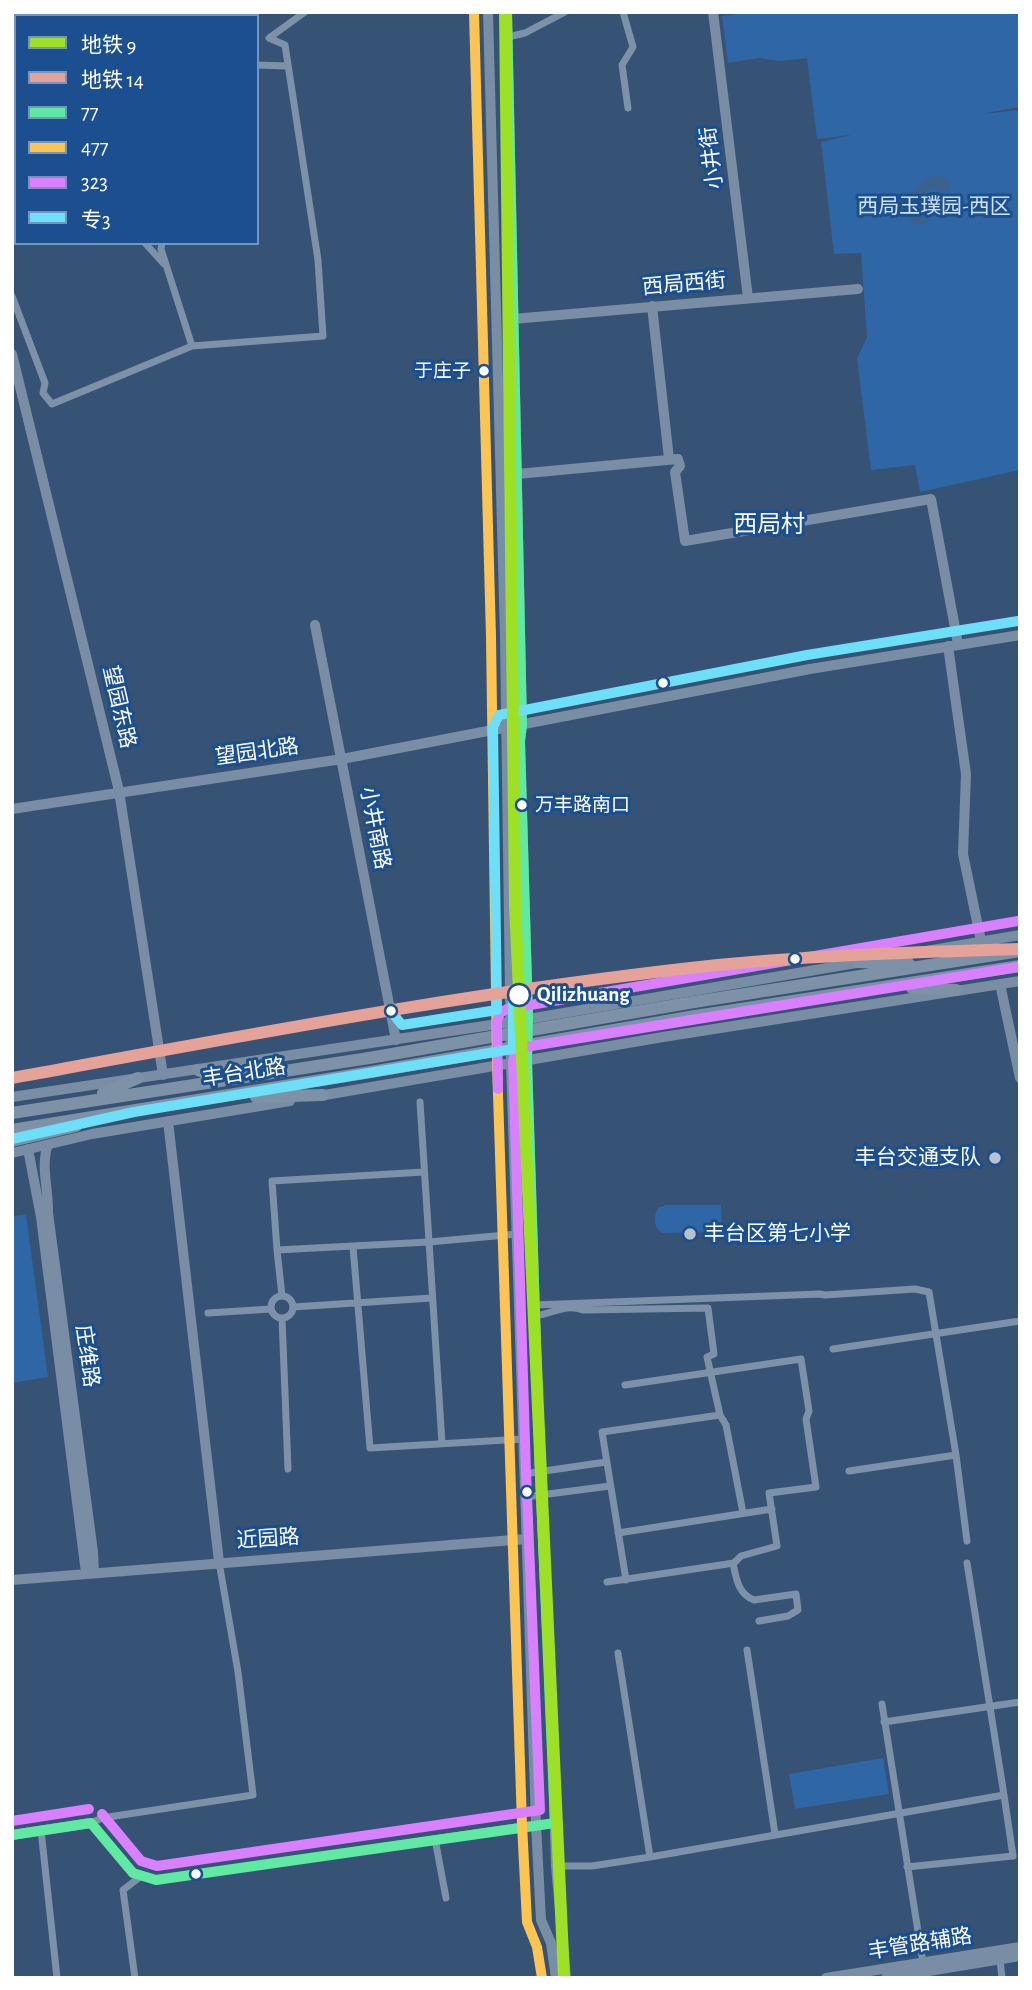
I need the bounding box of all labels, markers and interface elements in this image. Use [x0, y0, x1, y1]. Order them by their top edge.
legend [14, 14, 259, 245]
text: 地铁 9 [81, 35, 136, 56]
text: 地铁 14 [81, 70, 144, 91]
text: 77 [81, 102, 99, 123]
street label: 小井街 [696, 125, 728, 191]
text: 477 [81, 137, 109, 158]
text: 323 [81, 172, 108, 193]
park label: 西局玉璞园-西区 [857, 194, 1011, 220]
text: 专3 [81, 210, 111, 231]
street label: 西局西街 [641, 268, 727, 300]
place label: 于庄子 [414, 360, 471, 382]
marker: 于庄子 [477, 364, 491, 378]
district label: 西局村 [733, 511, 805, 539]
street label: 望园东路 [97, 663, 141, 751]
unlabelled marker [656, 676, 670, 690]
street label: 望园北路 [214, 734, 300, 770]
street label: 小井南路 [355, 784, 395, 872]
place label: 万丰路南口 [535, 794, 630, 816]
marker: 万丰路南口 [515, 798, 529, 812]
unlabelled marker [788, 952, 802, 966]
place label: Qilizhuang [537, 982, 630, 1008]
marker: Qilizhuang [507, 983, 531, 1007]
unlabelled marker [384, 1004, 398, 1018]
street label: 丰台北路 [201, 1054, 287, 1092]
place label: 丰台交通支队 [855, 1145, 981, 1171]
marker: 丰台交通支队 [987, 1150, 1003, 1166]
place label: 丰台区第七小学 [704, 1221, 851, 1247]
marker: 丰台区第七小学 [682, 1226, 698, 1242]
street label: 庄维路 [70, 1323, 104, 1389]
unlabelled marker [520, 1485, 534, 1499]
street label: 近园路 [236, 1524, 300, 1554]
unlabelled marker [189, 1867, 203, 1881]
street label: 丰管路辅路 [866, 1923, 974, 1965]

